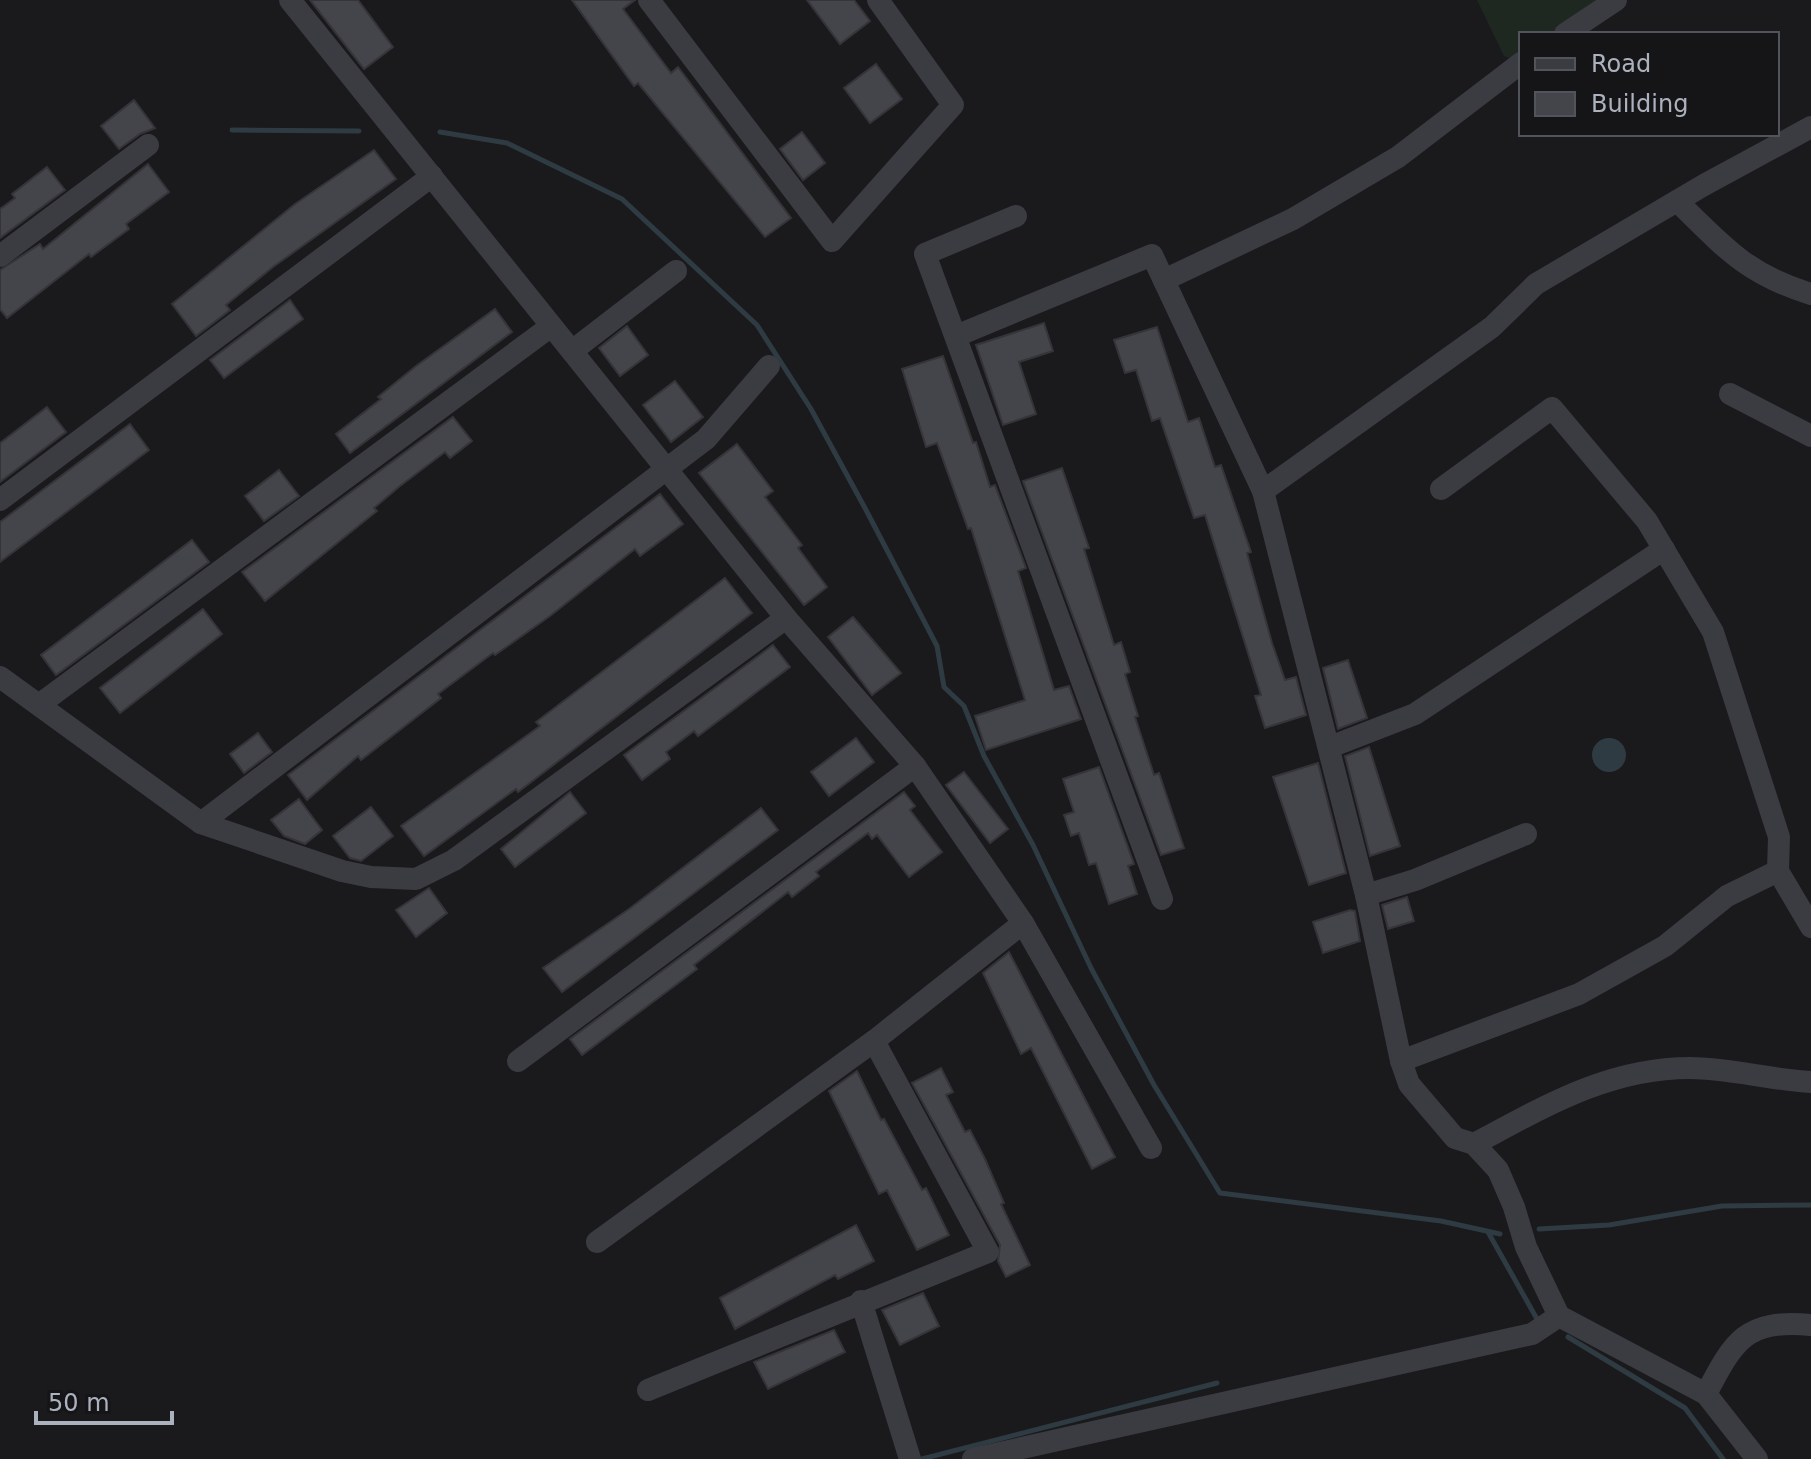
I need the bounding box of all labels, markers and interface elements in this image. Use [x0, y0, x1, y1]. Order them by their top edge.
legend [1519, 32, 1779, 136]
text: Road [1591, 50, 1651, 78]
text: Building [1591, 90, 1688, 118]
scale bar [36, 1375, 172, 1425]
text: 50 m [48, 1389, 110, 1417]

